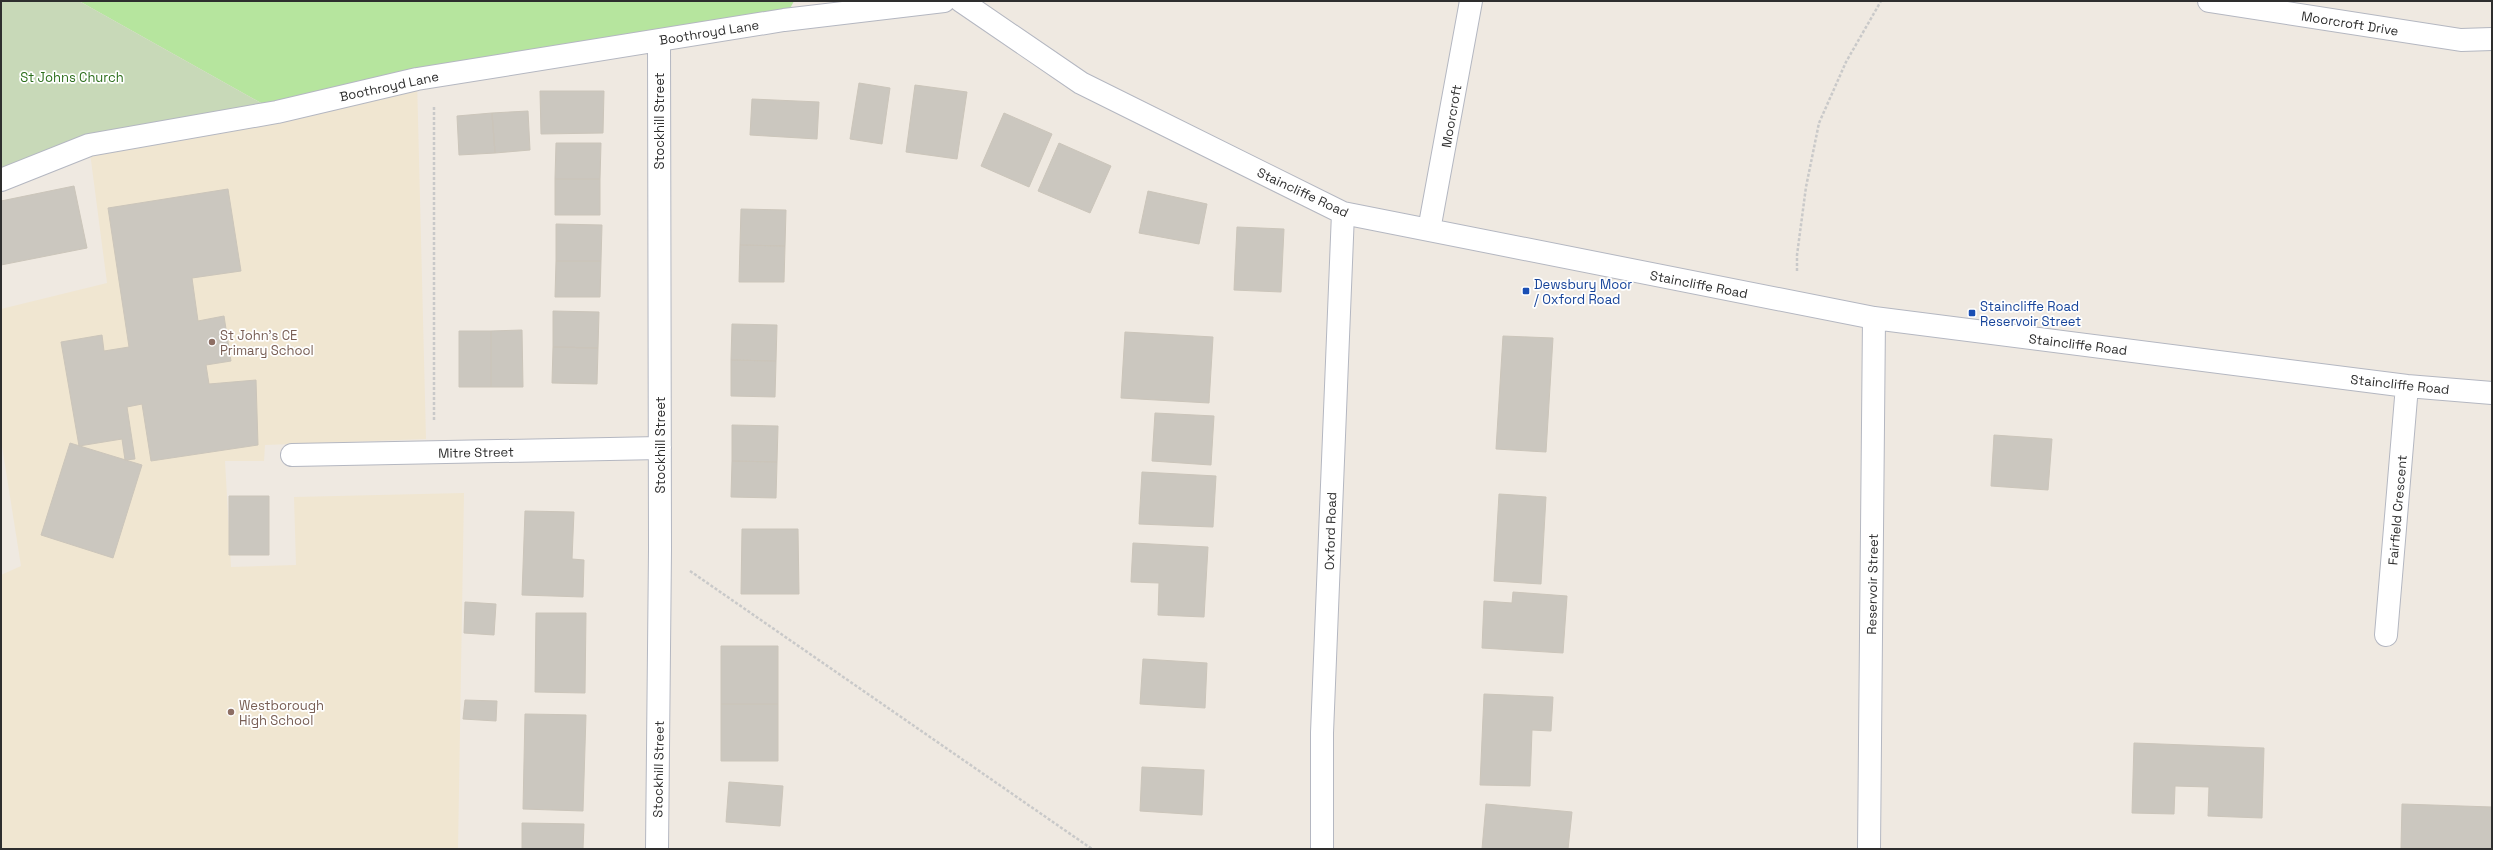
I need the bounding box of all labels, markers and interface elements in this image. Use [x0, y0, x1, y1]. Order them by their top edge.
street label: Moorcroft Drive [2300, 7, 2400, 40]
street label: Boothroyd Lane [658, 16, 760, 49]
street label: Boothroyd Lane [338, 68, 440, 105]
park label: St Johns Church [20, 69, 124, 86]
street label: Stockhill Street [651, 72, 668, 170]
street label: Moorcroft [1438, 83, 1465, 149]
street label: Staincliffe Road [1254, 164, 1351, 221]
street label: Staincliffe Road [1649, 267, 1749, 302]
place label: Dewsbury Moor / Oxford Road [1534, 276, 1632, 308]
marker: Dewsbury Moor / Oxford Road [1521, 286, 1531, 296]
place label: Staincliffe Road Reservoir Street [1980, 298, 2081, 330]
marker: Staincliffe Road Reservoir Street [1967, 308, 1977, 318]
place label: St John's CE Primary School [220, 327, 314, 359]
street label: Staincliffe Road [2028, 330, 2128, 359]
marker: St John's CE Primary School [207, 337, 217, 347]
street label: Staincliffe Road [2350, 371, 2450, 398]
street label: Stockhill Street [652, 396, 669, 494]
street label: Mitre Street [438, 443, 514, 462]
street label: Fairfield Crescent [2384, 454, 2411, 566]
street label: Oxford Road [1321, 492, 1340, 570]
street label: Reservoir Street [1863, 533, 1882, 635]
place label: Westborough High School [239, 697, 324, 729]
marker: Westborough High School [226, 707, 236, 717]
street label: Stockhill Street [649, 720, 668, 818]

